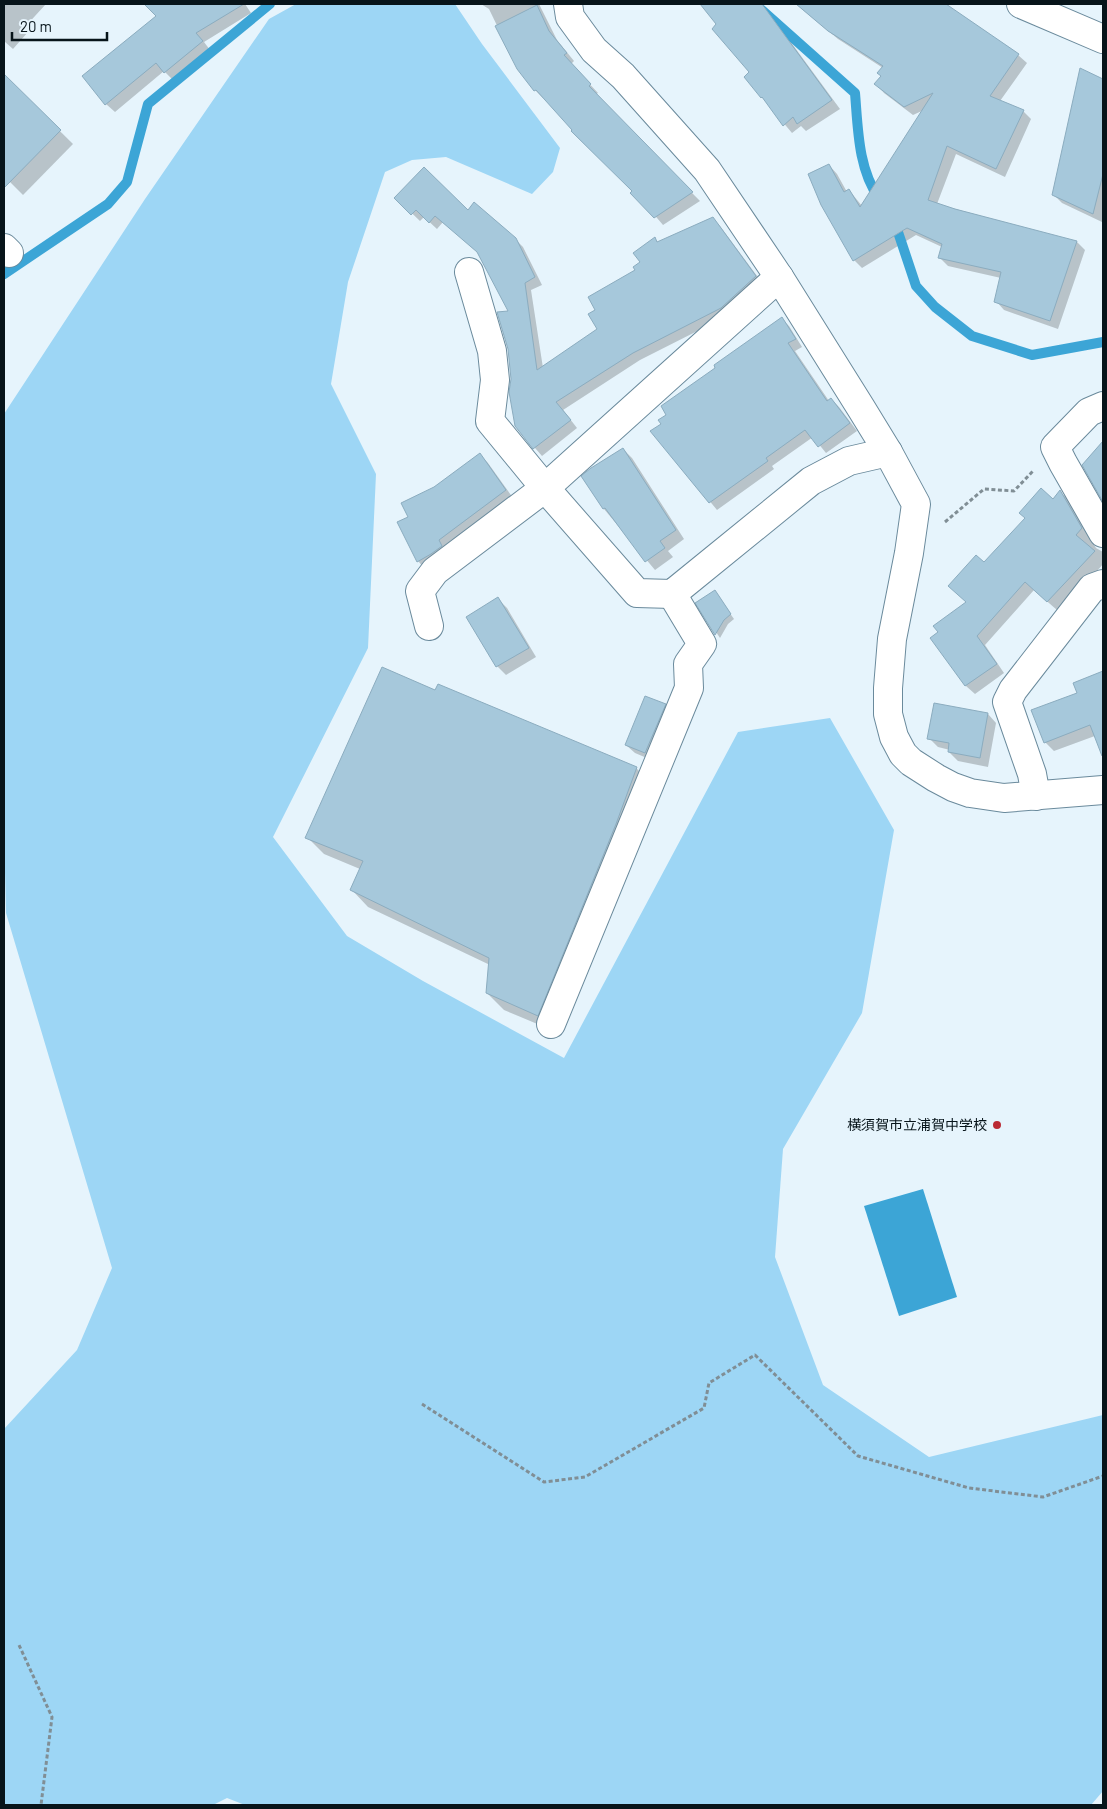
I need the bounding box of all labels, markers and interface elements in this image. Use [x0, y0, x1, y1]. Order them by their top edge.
scale bar [12, 10, 108, 42]
text: 20 m [20, 17, 52, 35]
place label: 横須賀市立浦賀中学校 [847, 1116, 987, 1133]
marker: 横須賀市立浦賀中学校 [991, 1119, 1003, 1131]

